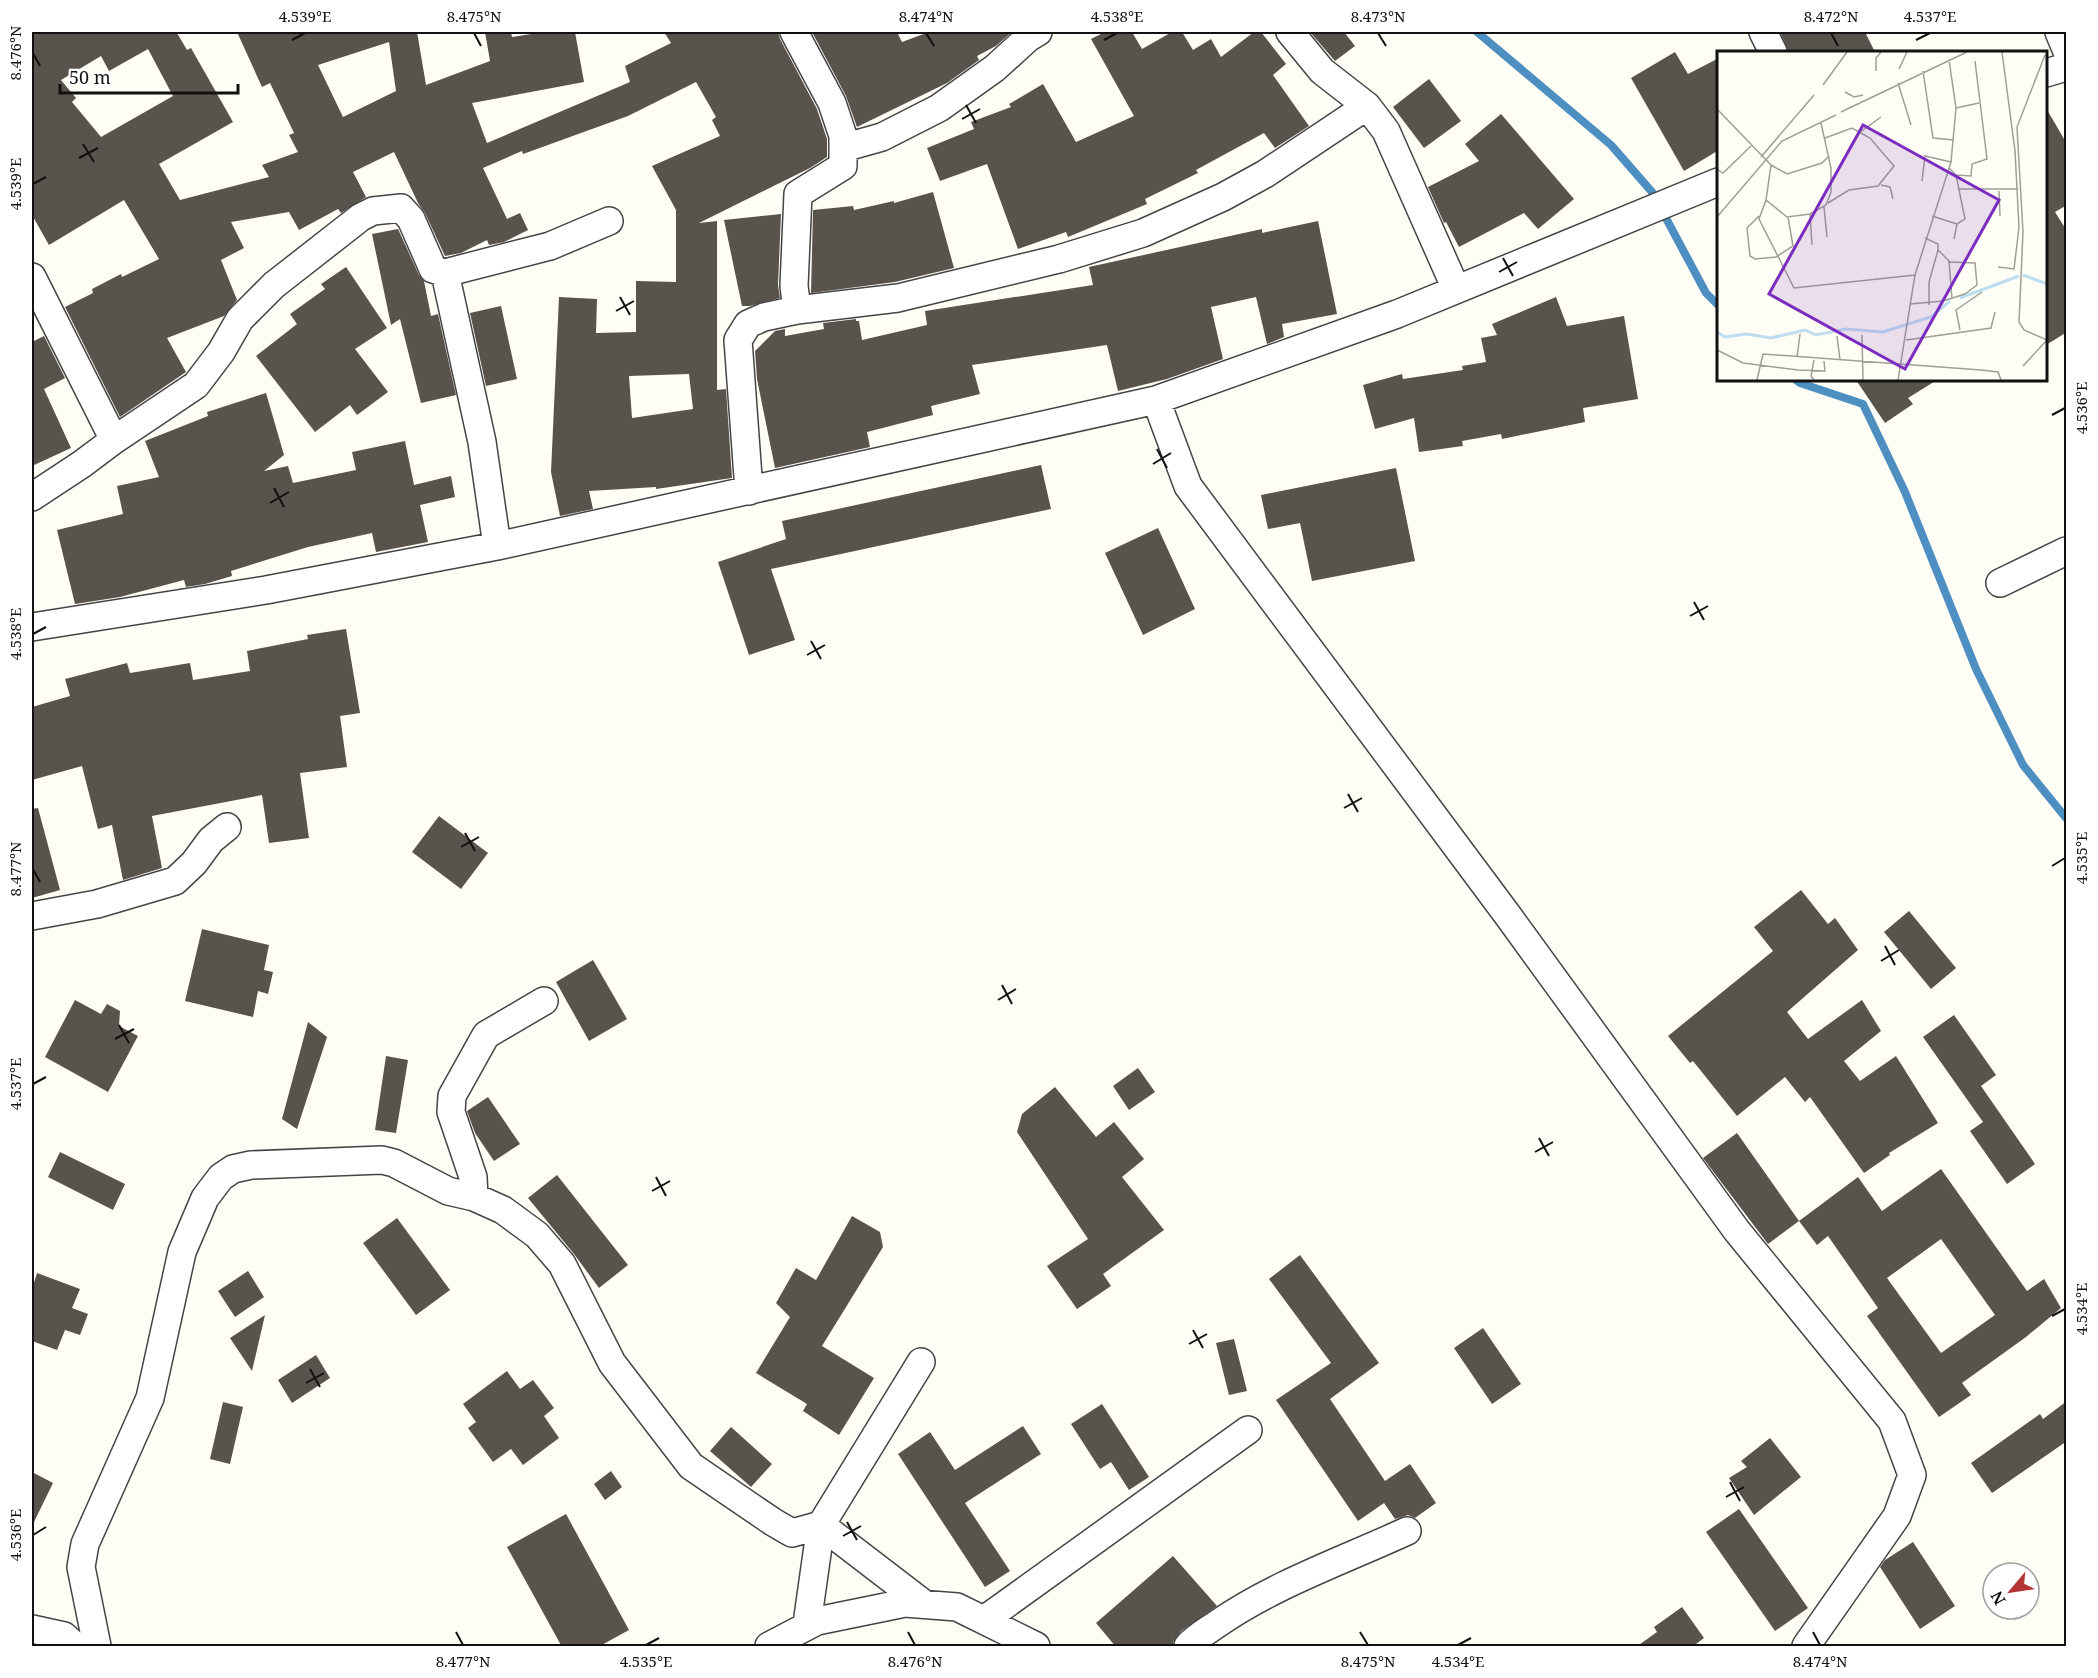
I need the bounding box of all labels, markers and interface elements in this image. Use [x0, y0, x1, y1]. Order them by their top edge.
text: 4.539°E [279, 6, 331, 26]
text: 8.475°N [447, 6, 502, 26]
text: 8.474°N [899, 6, 954, 26]
text: 4.538°E [1091, 6, 1143, 26]
text: 8.473°N [1351, 6, 1406, 26]
text: 8.472°N [1804, 6, 1859, 26]
text: 4.537°E [1904, 6, 1956, 26]
text: 8.476°N [5, 25, 25, 80]
inset map [1717, 51, 2047, 381]
scale bar [60, 57, 238, 95]
text: 50 m [69, 65, 111, 89]
text: 4.539°E [5, 158, 25, 210]
text: 4.536°E [2071, 382, 2091, 434]
text: 4.538°E [5, 608, 25, 660]
text: 4.535°E [2071, 832, 2091, 884]
text: 8.477°N [5, 841, 25, 896]
text: 4.537°E [5, 1058, 25, 1110]
text: 4.534°E [2071, 1283, 2091, 1335]
text: 4.536°E [5, 1509, 25, 1561]
north arrow [1981, 1561, 2041, 1621]
text: N [1985, 1587, 2011, 1609]
text: 8.477°N [436, 1651, 491, 1671]
text: 4.535°E [620, 1651, 672, 1671]
text: 8.476°N [888, 1651, 943, 1671]
text: 8.475°N [1341, 1651, 1396, 1671]
text: 4.534°E [1432, 1651, 1484, 1671]
text: 8.474°N [1793, 1651, 1848, 1671]

